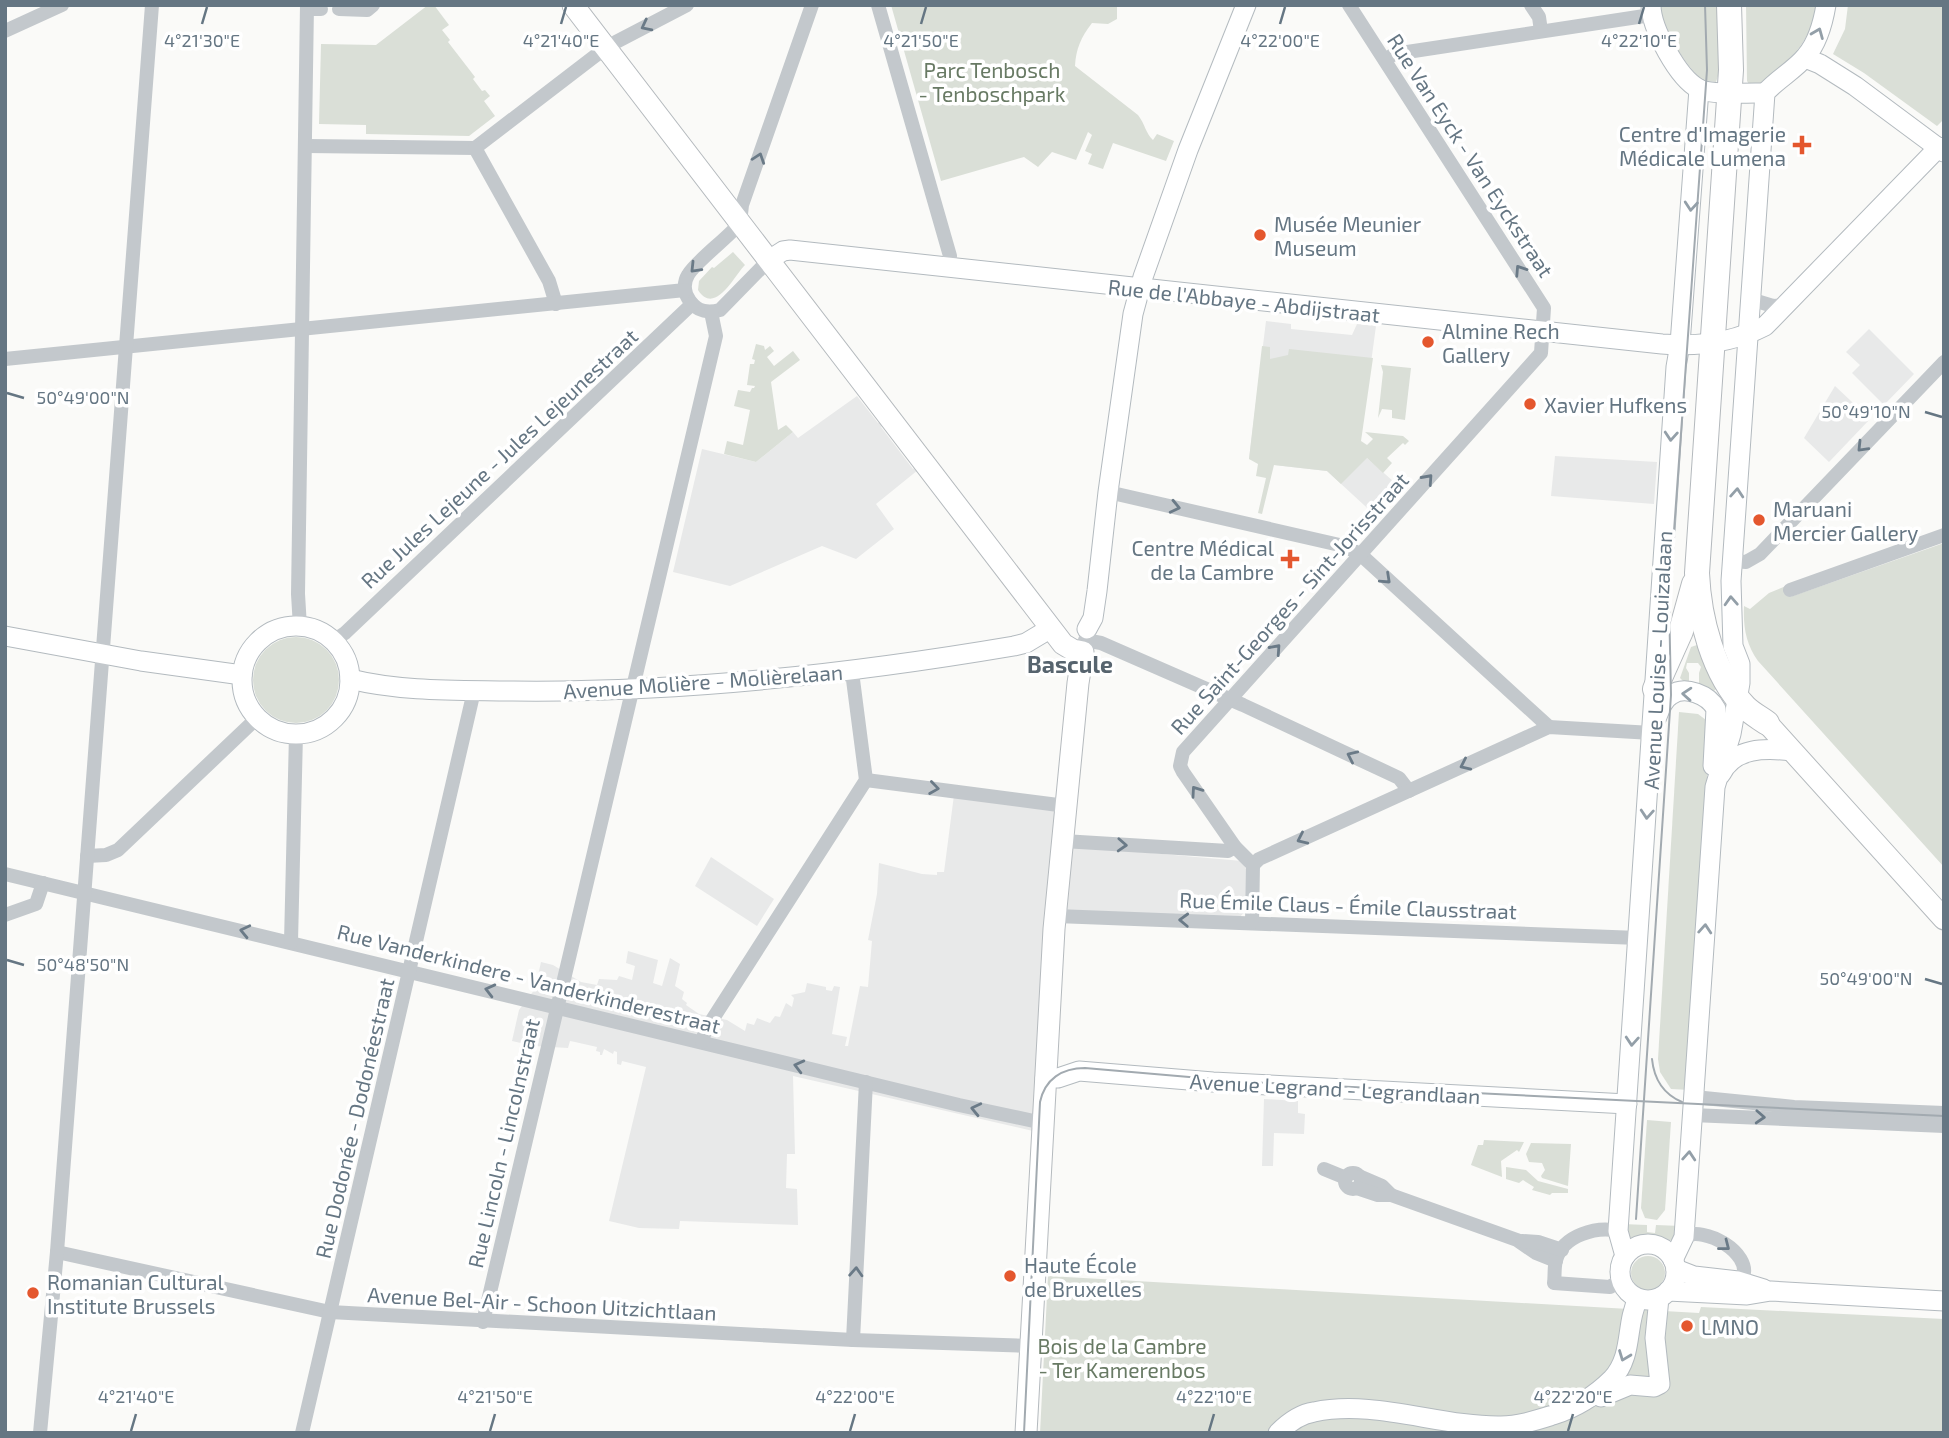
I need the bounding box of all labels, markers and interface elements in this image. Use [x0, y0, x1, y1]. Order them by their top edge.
one-way arrow [641, 18, 654, 32]
one-way arrow [1810, 27, 1824, 39]
text: 4°21'30"E [164, 29, 240, 51]
text: 4°21'40"E [523, 29, 599, 51]
text: 4°21'50"E [883, 29, 959, 51]
text: 4°22'00"E [1240, 29, 1320, 51]
street label: Rue Van Eyck - Van Eyckstraat [1383, 29, 1559, 281]
text: 4°22'10"E [1601, 29, 1677, 51]
park label: Parc Tenbosch - Tenboschpark [919, 57, 1066, 106]
place label: Centre d'Imagerie Médicale Lumena [1619, 121, 1786, 170]
marker: Centre d'Imagerie Médicale Lumena [1792, 135, 1812, 155]
one-way arrow [751, 152, 765, 165]
one-way arrow [1684, 201, 1699, 212]
place label: Musée Meunier Museum [1274, 211, 1422, 260]
marker: Musée Meunier Museum [1252, 227, 1268, 243]
one-way arrow [691, 260, 704, 273]
one-way arrow [1516, 265, 1528, 278]
street label: Rue de l'Abbaye - Abdijstraat [1107, 273, 1381, 328]
place label: Almine Rech Gallery [1442, 318, 1560, 367]
street label: Rue Jules Lejeune - Jules Lejeunestraat [356, 323, 643, 594]
marker: Almine Rech Gallery [1420, 334, 1436, 350]
text: 50°49'00"N [37, 386, 129, 408]
place label: Xavier Hufkens [1544, 392, 1687, 417]
marker: Xavier Hufkens [1522, 396, 1538, 412]
text: 50°49'10"N [1821, 400, 1911, 422]
one-way arrow [1664, 431, 1679, 442]
one-way arrow [1858, 438, 1871, 451]
street label: Rue Saint-Georges - Sint-Jorisstraat [1165, 467, 1413, 739]
one-way arrow [1419, 474, 1432, 487]
one-way arrow [1729, 487, 1744, 498]
place label: Maruani Mercier Gallery [1773, 496, 1918, 545]
one-way arrow [1169, 499, 1181, 513]
marker: Maruani Mercier Gallery [1751, 512, 1767, 528]
street label: Avenue Louise - Louizalaan [1638, 530, 1676, 790]
place label: Centre Médical de la Cambre [1131, 535, 1275, 584]
marker: Centre Médical de la Cambre [1280, 549, 1300, 569]
one-way arrow [1378, 570, 1391, 583]
one-way arrow [1724, 595, 1739, 606]
one-way arrow [1268, 644, 1280, 657]
district label: Bascule [1027, 650, 1113, 678]
street label: Avenue Molière - Molièrelaan [562, 659, 844, 703]
one-way arrow [1681, 687, 1692, 702]
one-way arrow [1347, 750, 1359, 764]
one-way arrow [1460, 757, 1472, 771]
one-way arrow [928, 781, 940, 796]
one-way arrow [1192, 786, 1204, 799]
one-way arrow [1640, 809, 1655, 820]
one-way arrow [1297, 831, 1310, 845]
one-way arrow [1117, 837, 1128, 852]
street label: Rue Émile Claus - Émile Clausstraat [1179, 887, 1517, 923]
one-way arrow [1178, 912, 1189, 927]
street label: Rue Vanderkindere - Vanderkinderestraat [335, 918, 723, 1038]
one-way arrow [1697, 923, 1712, 934]
one-way arrow [240, 925, 252, 939]
text: 50°48'50"N [37, 953, 129, 975]
text: 50°49'00"N [1820, 967, 1912, 989]
street label: Rue Dodonée - Dodonéestraat [310, 975, 398, 1261]
one-way arrow [485, 984, 497, 999]
street label: Rue Lincoln - Lincolnstraat [462, 1016, 544, 1270]
one-way arrow [1625, 1036, 1640, 1047]
one-way arrow [793, 1060, 805, 1074]
street label: Avenue Legrand - Legrandlaan [1189, 1068, 1481, 1108]
one-way arrow [970, 1103, 982, 1118]
one-way arrow [1755, 1110, 1766, 1125]
one-way arrow [1681, 1150, 1696, 1161]
one-way arrow [1718, 1237, 1730, 1250]
place label: Haute École de Bruxelles [1024, 1252, 1142, 1301]
one-way arrow [848, 1266, 863, 1277]
marker: Haute École de Bruxelles [1002, 1268, 1018, 1284]
place label: Romanian Cultural Institute Brussels [47, 1269, 224, 1318]
street label: Avenue Bel-Air - Schoon Uitzichtlaan [367, 1281, 717, 1325]
marker: Romanian Cultural Institute Brussels [25, 1285, 41, 1301]
place label: LMNO [1701, 1314, 1759, 1339]
marker: LMNO [1679, 1318, 1695, 1334]
park label: Bois de la Cambre - Ter Kamerenbos [1037, 1333, 1207, 1382]
one-way arrow [1619, 1349, 1633, 1361]
text: 4°21'40"E [98, 1385, 174, 1407]
text: 4°21'50"E [457, 1385, 533, 1407]
text: 4°22'00"E [815, 1385, 895, 1407]
text: 4°22'10"E [1176, 1385, 1252, 1407]
text: 4°22'20"E [1533, 1385, 1613, 1407]

